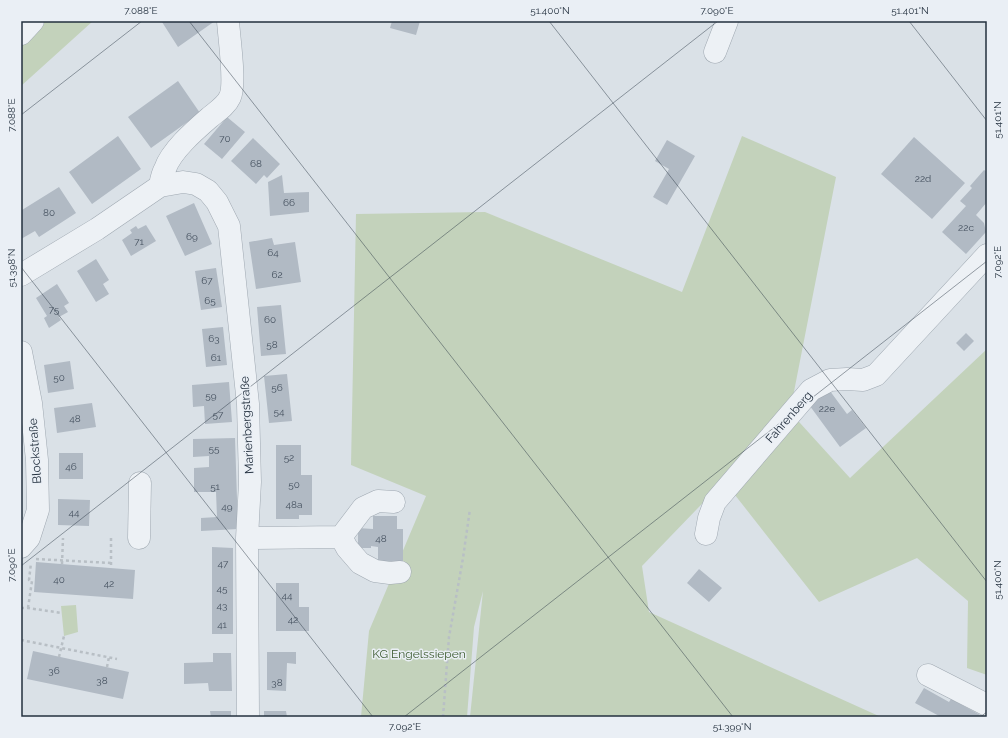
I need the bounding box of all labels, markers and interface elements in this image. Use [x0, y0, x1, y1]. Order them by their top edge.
text: 7.088°E [124, 5, 158, 16]
text: 51.400°N [530, 5, 570, 16]
text: 7.090°E [700, 5, 734, 16]
text: 51.401°N [891, 5, 929, 16]
text: 7.088°E [6, 98, 17, 132]
text: 51.401°N [992, 101, 1003, 139]
house number: 70 [219, 133, 231, 144]
house number: 68 [250, 158, 262, 169]
house number: 22d [915, 173, 931, 184]
house number: 66 [283, 197, 295, 208]
house number: 80 [43, 207, 55, 218]
house number: 22c [958, 222, 974, 233]
house number: 69 [186, 231, 198, 242]
house number: 71 [134, 236, 145, 247]
text: 7.092°E [992, 246, 1003, 278]
house number: 64 [267, 247, 279, 258]
text: 51.398°N [6, 248, 17, 288]
house number: 62 [271, 269, 283, 280]
house number: 67 [201, 275, 213, 286]
house number: 65 [204, 295, 216, 306]
house number: 75 [49, 304, 60, 315]
house number: 60 [264, 314, 276, 325]
house number: 63 [208, 333, 220, 344]
house number: 58 [266, 339, 278, 350]
house number: 61 [211, 352, 222, 363]
house number: 50 [53, 372, 65, 383]
street label: Marienbergstraße [237, 376, 257, 474]
house number: 56 [271, 382, 283, 393]
street label: Fahrenberg [763, 388, 815, 446]
house number: 59 [205, 390, 217, 401]
house number: 22e [819, 403, 835, 414]
house number: 54 [274, 406, 285, 417]
house number: 57 [213, 409, 224, 420]
house number: 48 [69, 413, 81, 424]
street label: Blockstraße [26, 418, 44, 484]
house number: 55 [209, 443, 220, 454]
house number: 52 [284, 452, 294, 463]
house number: 46 [65, 461, 77, 472]
house number: 50 [288, 479, 300, 490]
house number: 51 [210, 481, 221, 492]
house number: 48a [286, 499, 302, 510]
house number: 49 [221, 501, 233, 512]
house number: 44 [69, 507, 80, 518]
house number: 48 [375, 533, 387, 544]
text: 7.090°E [6, 548, 17, 582]
house number: 47 [218, 558, 229, 569]
text: 51.400°N [992, 560, 1003, 600]
house number: 40 [53, 574, 65, 585]
house number: 42 [104, 578, 114, 589]
house number: 45 [217, 583, 228, 594]
house number: 44 [282, 590, 293, 601]
house number: 43 [217, 600, 227, 611]
house number: 42 [288, 614, 298, 625]
house number: 41 [217, 619, 228, 630]
park label: KG Engelssiepen [372, 647, 466, 661]
house number: 36 [48, 665, 60, 676]
house number: 38 [96, 675, 108, 686]
house number: 38 [271, 677, 283, 688]
text: 7.092°E [389, 721, 421, 732]
text: 51.399°N [713, 721, 751, 732]

